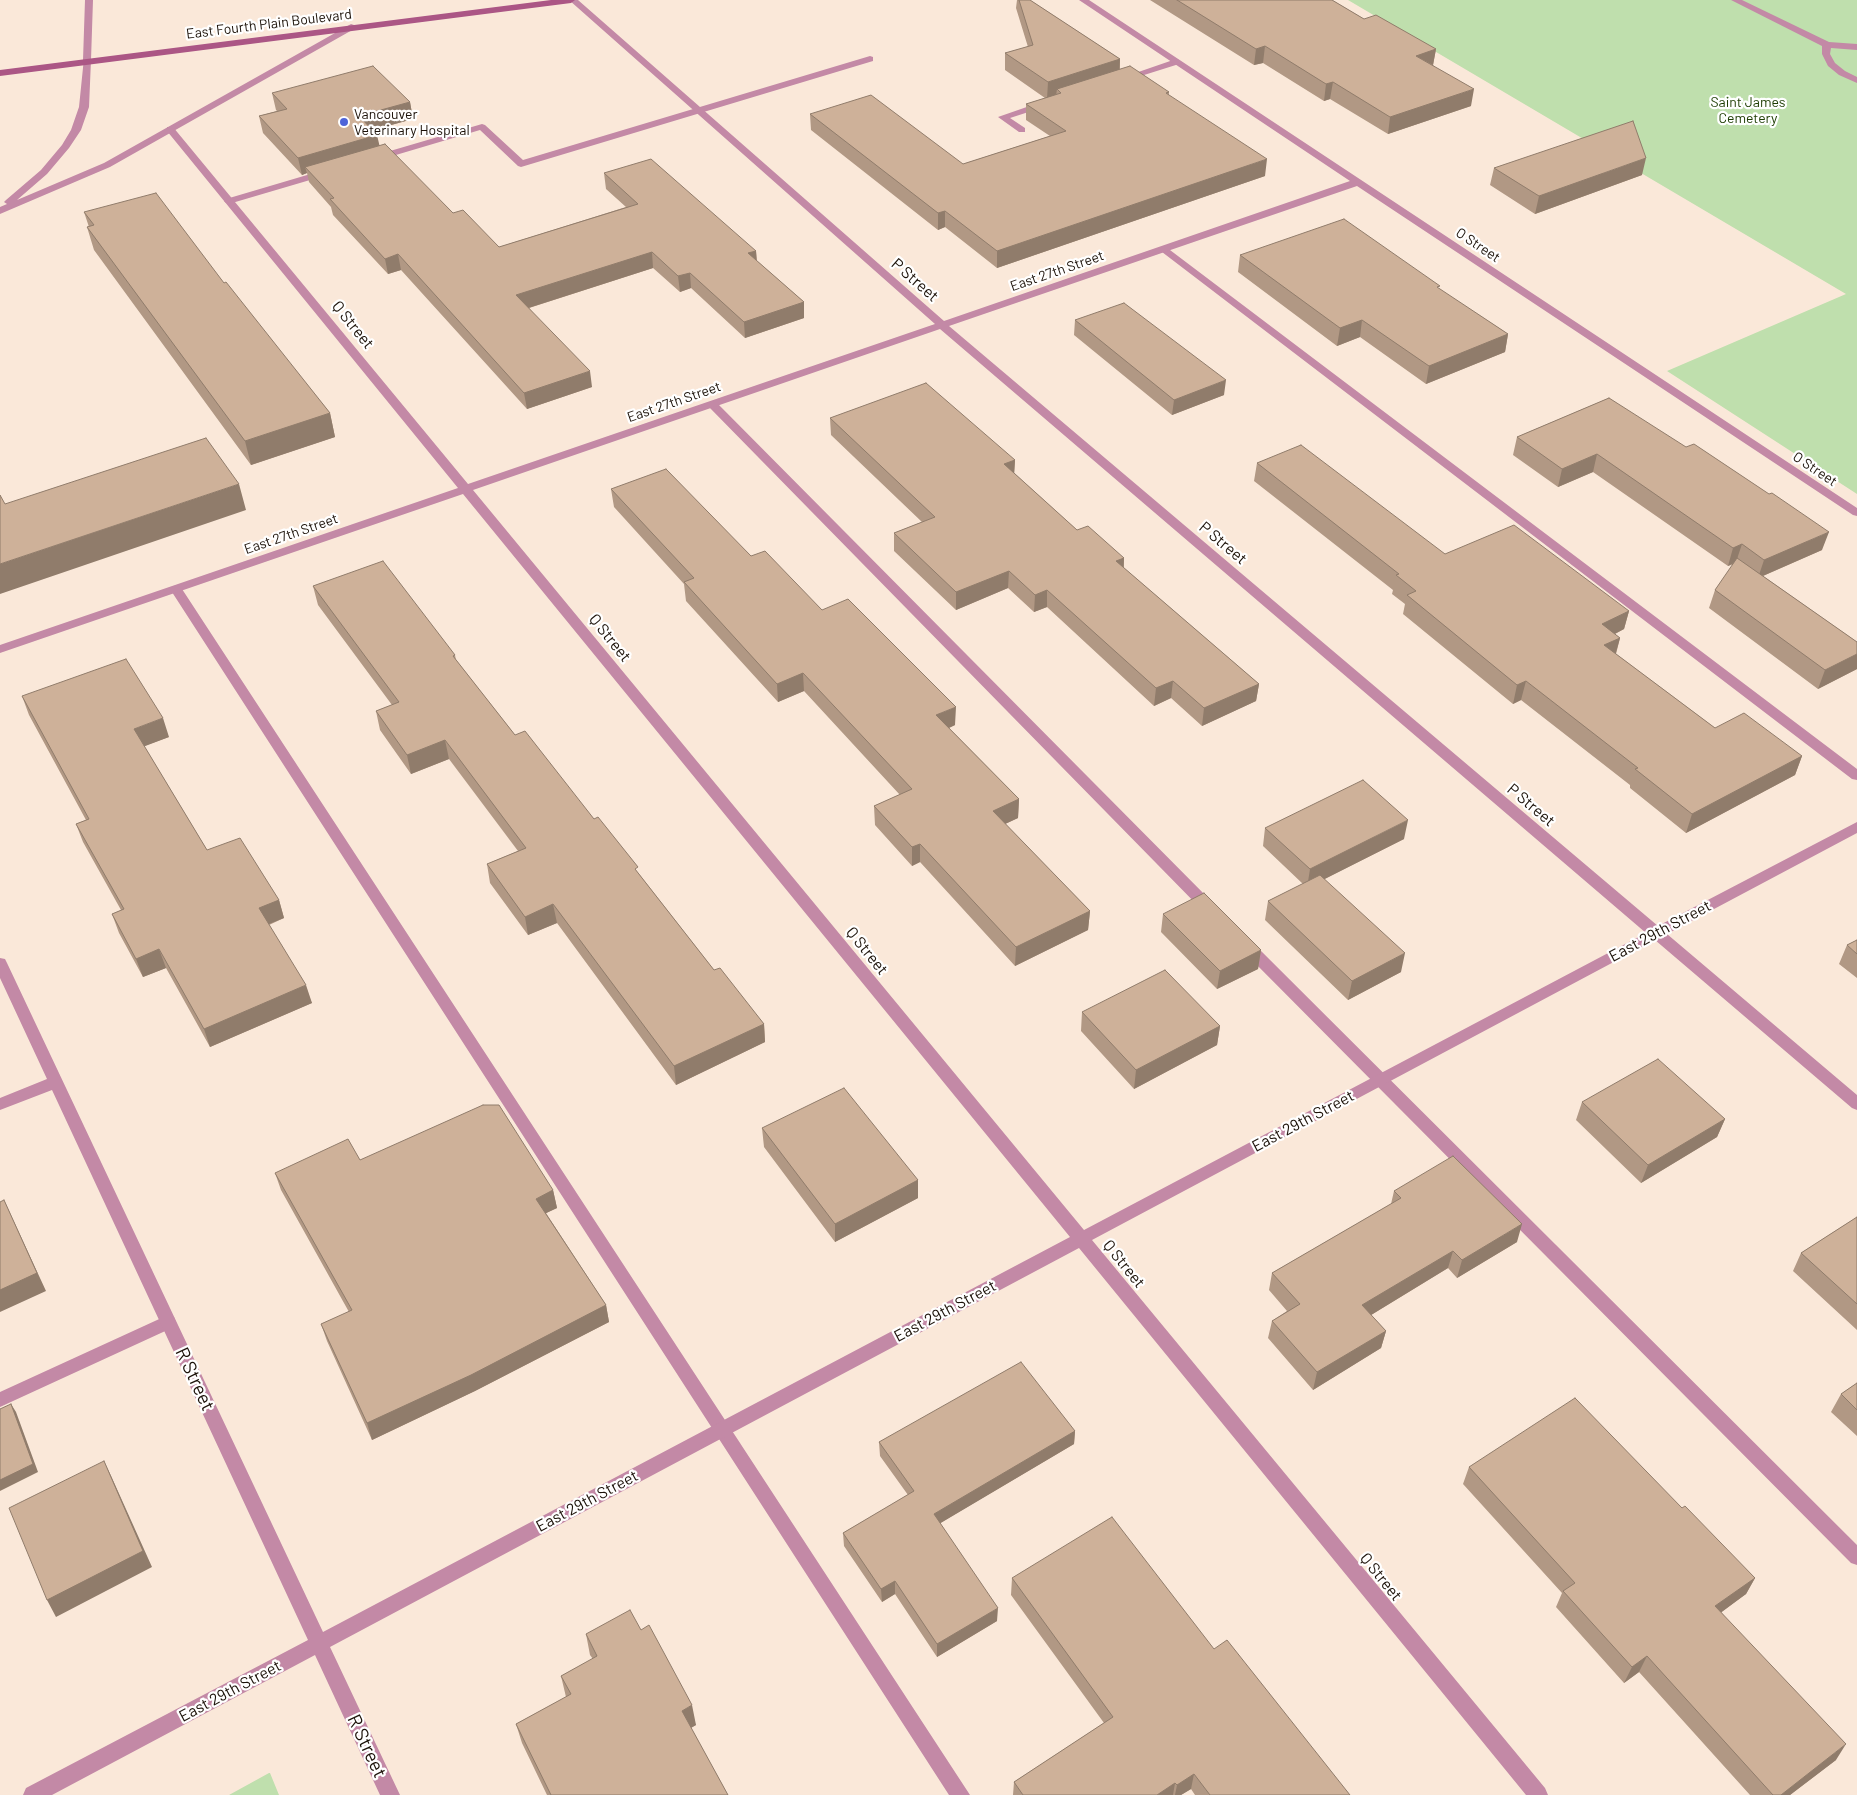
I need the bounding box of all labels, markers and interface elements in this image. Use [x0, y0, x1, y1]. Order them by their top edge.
street label: East Fourth Plain Boulevard [185, 5, 353, 43]
park label: Saint James Cemetery [1710, 94, 1786, 126]
place label: Vancouver Veterinary Hospital [354, 106, 470, 138]
marker: Vancouver Veterinary Hospital [338, 116, 350, 128]
street label: O Street [1453, 224, 1503, 266]
street label: East 27th Street [1008, 247, 1106, 295]
street label: P Street [887, 254, 943, 306]
street label: Q Street [328, 297, 378, 353]
street label: East 27th Street [625, 378, 723, 426]
street label: O Street [1790, 448, 1840, 490]
street label: East 27th Street [242, 510, 340, 558]
street label: P Street [1195, 518, 1251, 568]
street label: Q Street [585, 610, 635, 666]
street label: P Street [1503, 780, 1559, 830]
street label: East 29th Street [1606, 896, 1714, 966]
street label: Q Street [842, 923, 892, 979]
street label: East 29th Street [1249, 1086, 1357, 1156]
street label: Q Street [1099, 1236, 1149, 1292]
street label: East 29th Street [891, 1276, 999, 1346]
street label: R Street [170, 1344, 220, 1414]
street label: East 29th Street [533, 1466, 641, 1536]
street label: Q Street [1356, 1549, 1406, 1605]
street label: East 29th Street [176, 1656, 284, 1726]
street label: R Street [342, 1711, 392, 1781]

